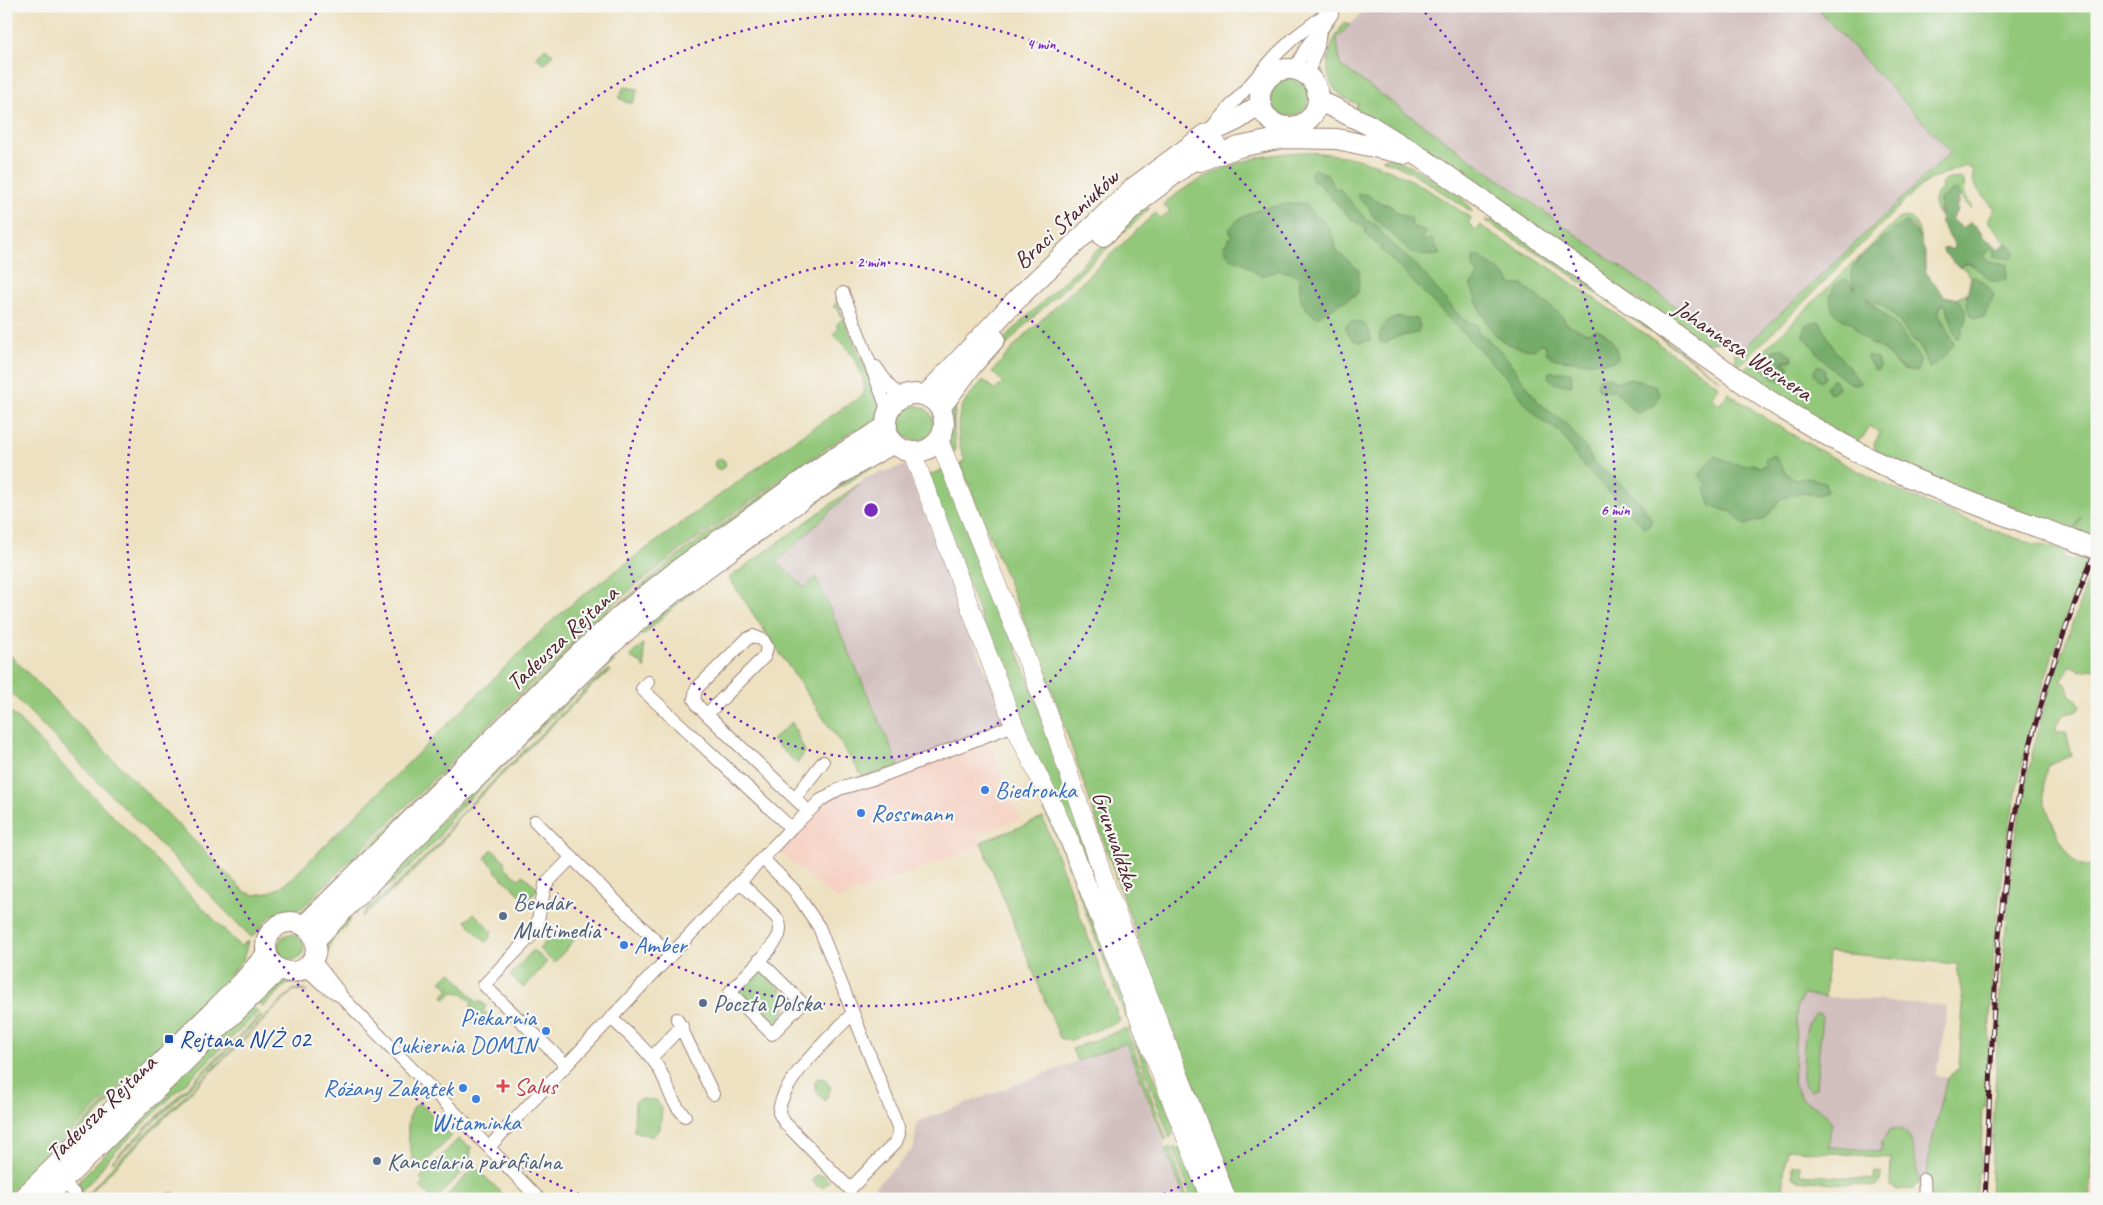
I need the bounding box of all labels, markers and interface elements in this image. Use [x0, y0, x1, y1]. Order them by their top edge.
text: 4 min [1027, 35, 1056, 54]
street label: Braci Staniuków [1007, 161, 1126, 275]
text: 2 min [857, 253, 886, 272]
street label: Johannesa Wernera [1667, 292, 1820, 408]
centre of rings [862, 501, 880, 519]
text: 6 min [1600, 501, 1631, 520]
street label: Tadeusza Rejtana [500, 578, 625, 697]
place label: Biedronka [995, 775, 1078, 805]
marker: Biedronka [979, 784, 991, 796]
street label: Grunwaldzka [1085, 787, 1147, 895]
place label: Rossmann [871, 798, 953, 828]
marker: Rossmann [855, 807, 867, 819]
place label: Bendar Multimedia [513, 887, 602, 945]
marker: Bendar Multimedia [497, 910, 509, 922]
place label: Amber [634, 930, 689, 960]
marker: Amber [618, 939, 630, 951]
place label: Poczta Polska [713, 988, 823, 1018]
marker: Poczta Polska [697, 997, 709, 1009]
place label: Piekarnia Cukiernia DOMIN [389, 1002, 539, 1060]
place label: Rejtana N/Ż 02 [179, 1024, 313, 1054]
marker: Piekarnia Cukiernia DOMIN [540, 1025, 552, 1037]
marker: Rejtana N/Ż 02 [163, 1033, 175, 1045]
street label: Tadeusza Rejtana [40, 1047, 164, 1168]
place label: Salus [514, 1071, 559, 1101]
place label: Różany Zakątek [323, 1073, 455, 1103]
marker: Salus [496, 1079, 510, 1093]
marker: Różany Zakątek [457, 1082, 469, 1094]
marker: Witaminka [470, 1093, 482, 1105]
place label: Witaminka [431, 1107, 522, 1137]
place label: Kancelaria parafialna [387, 1146, 564, 1176]
marker: Kancelaria parafialna [371, 1155, 383, 1167]

